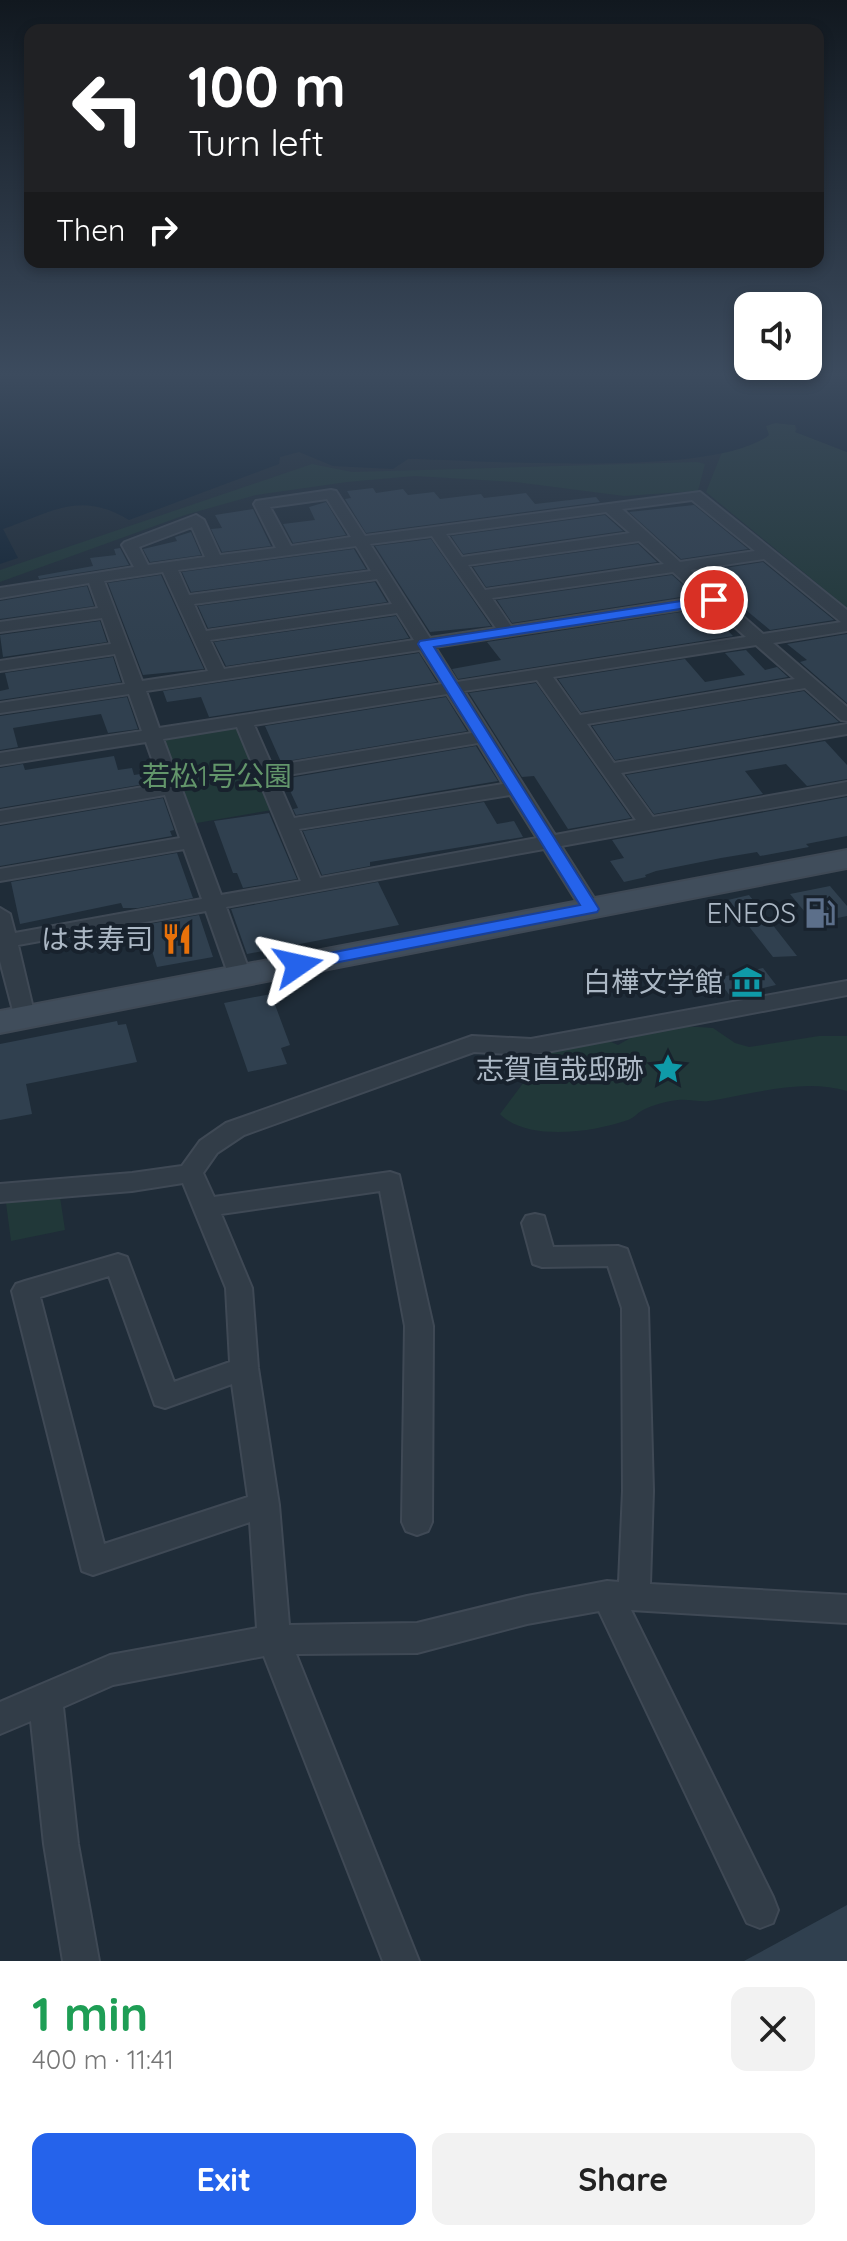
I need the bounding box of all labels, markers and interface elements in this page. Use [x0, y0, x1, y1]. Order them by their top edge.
text: 100 m [188, 51, 346, 121]
icon: left [56, 56, 160, 160]
text: Turn left [188, 120, 324, 165]
icon: right [141, 208, 185, 252]
text: Then [56, 211, 125, 249]
map controls [734, 292, 822, 380]
button: sound [734, 292, 822, 380]
pin [680, 566, 748, 634]
icon: arrive [692, 578, 736, 622]
park label: 若松1号公園 [142, 758, 292, 793]
place label: ENEOS [707, 895, 796, 930]
fuel station icon: ENEOS [803, 896, 837, 930]
place label: はま寿司 [41, 921, 153, 956]
restaurant icon: はま寿司 [160, 922, 194, 956]
position arrow [256, 923, 340, 1007]
place label: 白樺文学館 [583, 964, 723, 999]
museum icon: 白樺文学館 [730, 965, 764, 999]
place label: 志賀直哉邸跡 [476, 1051, 644, 1086]
place icon: 志賀直哉邸跡 [651, 1052, 685, 1086]
text: 1 min [32, 1983, 148, 2043]
button: close [731, 1987, 815, 2071]
text: 400 m · 11:41 [32, 2043, 174, 2076]
button: Exit [32, 2133, 416, 2225]
button: Share [432, 2133, 815, 2225]

